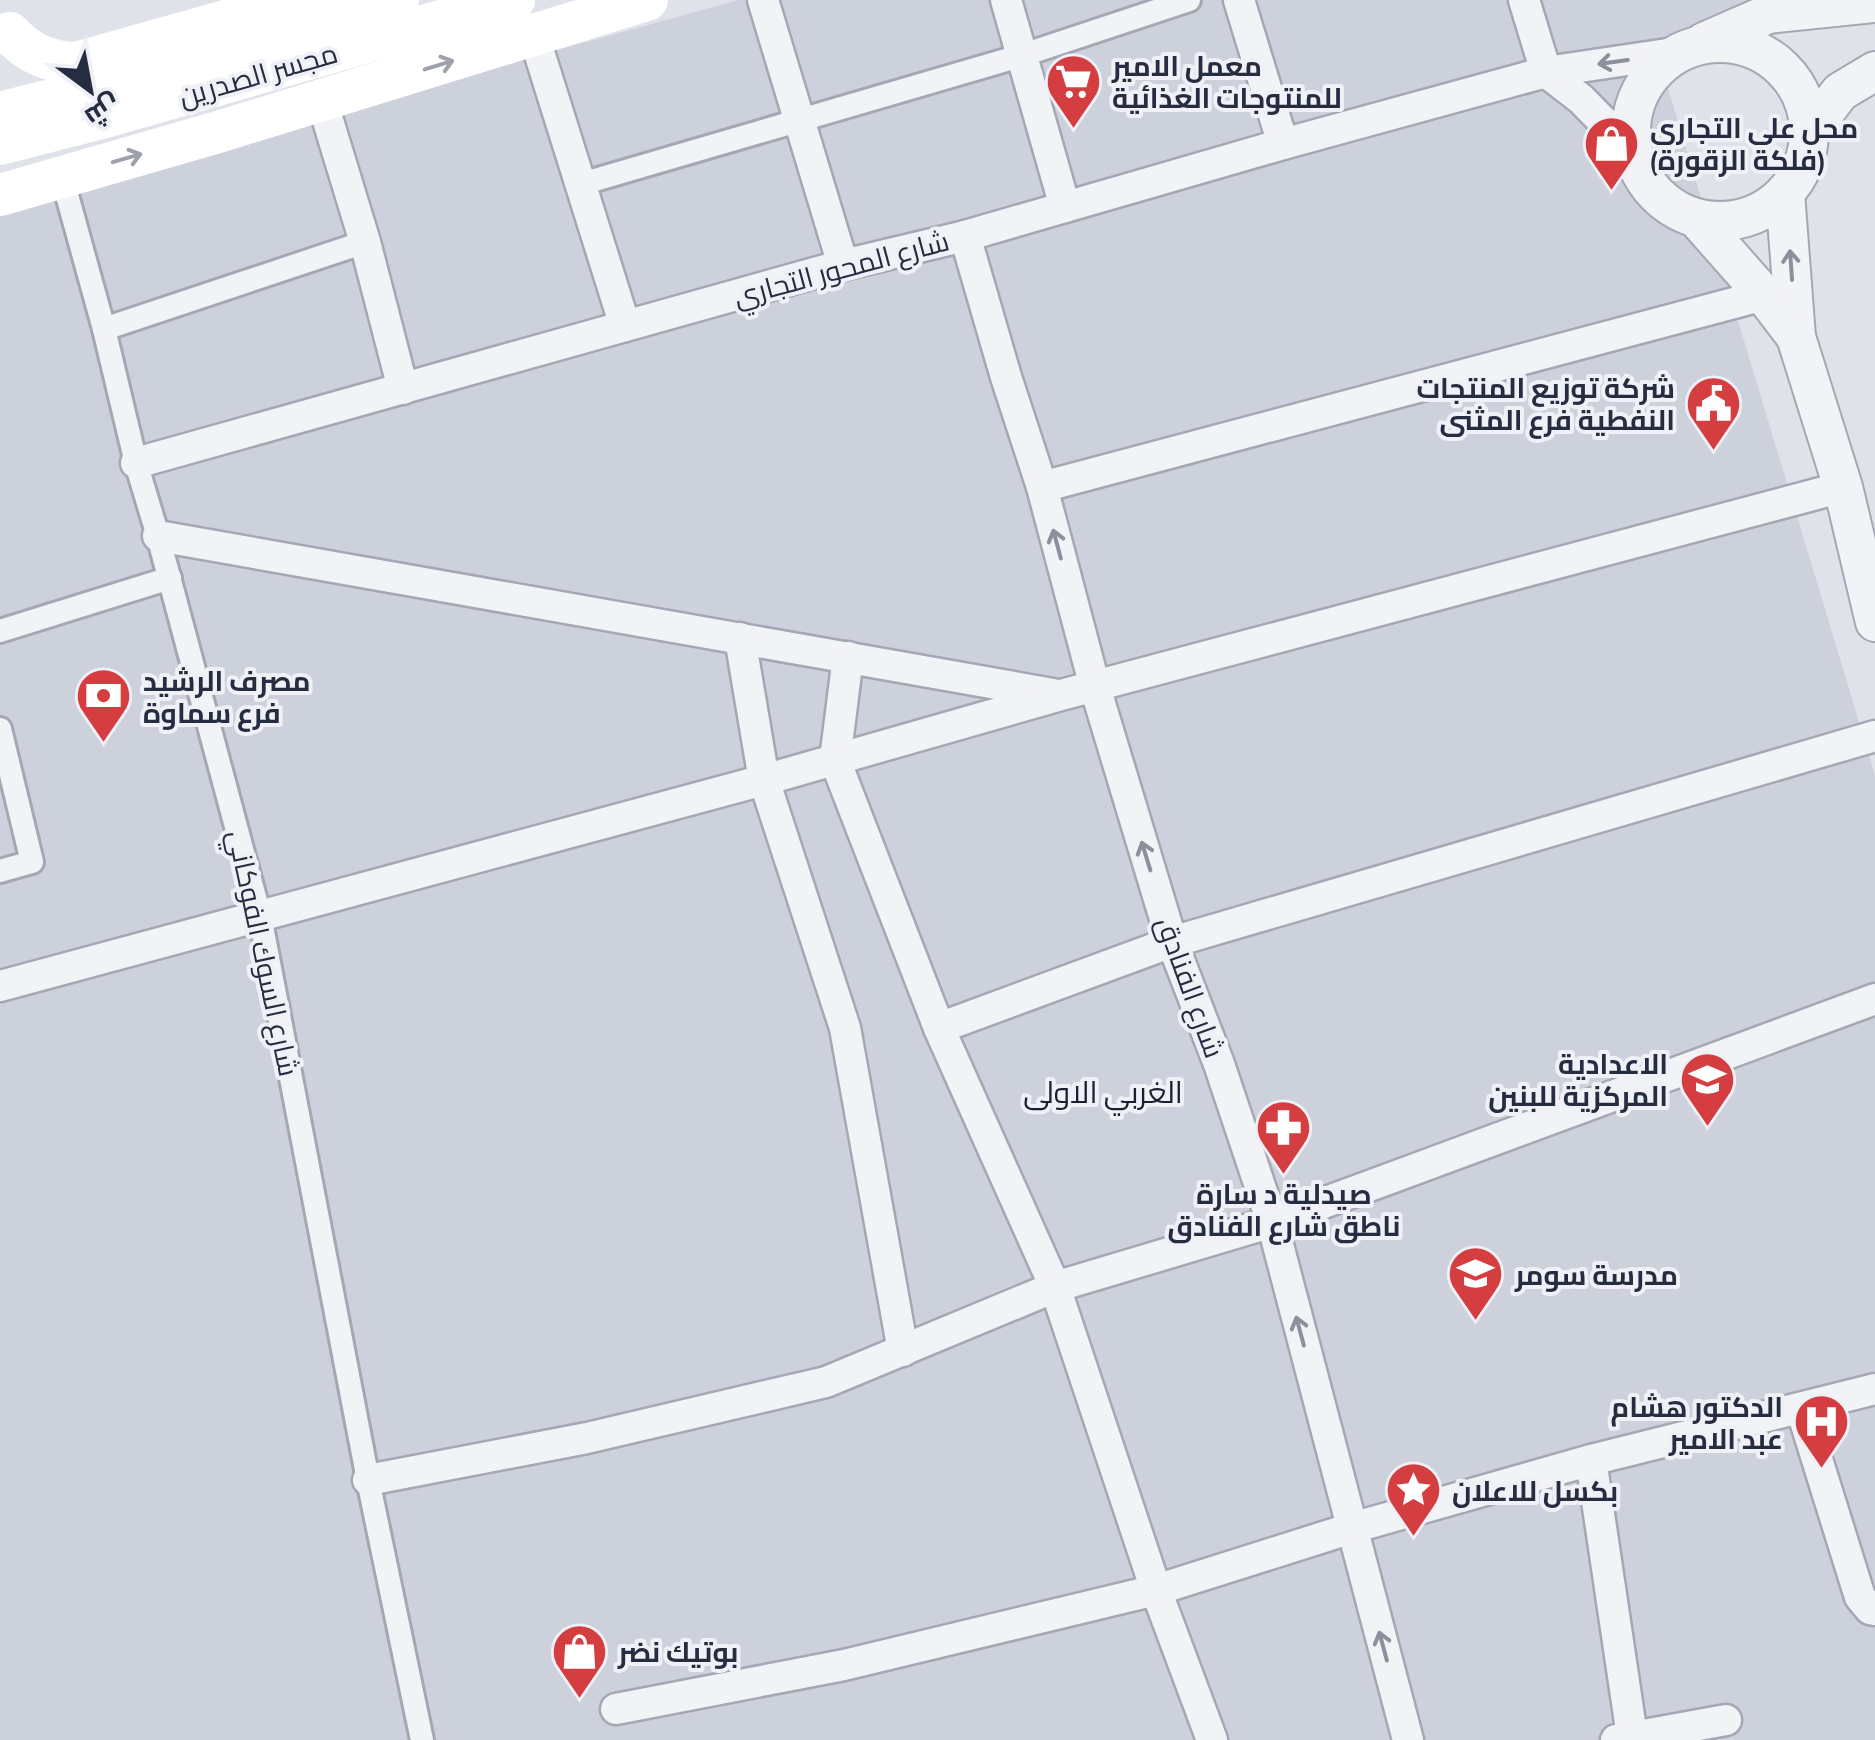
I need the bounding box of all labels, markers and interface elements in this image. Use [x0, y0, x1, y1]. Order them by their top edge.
street label: مجسر الصدرين [174, 34, 342, 114]
north arrow [40, 40, 140, 140]
place label: معمل الامير للمنتوجات الغذائية [1111, 47, 1342, 116]
supermarket icon: معمل الامير للمنتوجات الغذائية [1043, 51, 1103, 130]
one-way arrow [1597, 53, 1630, 71]
one-way arrow [422, 55, 454, 73]
text: ش [78, 86, 129, 137]
place label: محل علي التجاري (فلكة الزقورة) [1650, 109, 1858, 178]
shop icon: محل علي التجاري (فلكة الزقورة) [1581, 113, 1641, 192]
one-way arrow [111, 148, 142, 166]
street label: شارع المحور التجاري [729, 221, 954, 318]
one-way arrow [1781, 250, 1800, 282]
place label: شركة توزيع المنتجات النفطية فرع المثنى [1416, 369, 1675, 439]
public building icon: شركة توزيع المنتجات النفطية فرع المثنى [1684, 373, 1744, 452]
one-way arrow [1047, 529, 1066, 560]
place label: مصرف الرشيد فرع سماوة [143, 662, 310, 732]
bank icon: مصرف الرشيد فرع سماوة [74, 666, 134, 745]
street label: شارع السوك الفوكاني [216, 826, 308, 1080]
one-way arrow [1136, 841, 1154, 873]
street label: شارع الفنادق [1147, 911, 1234, 1063]
place label: الاعدادية المركزية للبنين [1488, 1045, 1668, 1114]
school or university icon: الاعدادية المركزية للبنين [1677, 1049, 1737, 1128]
district label: الغربي الاولى [1023, 1072, 1183, 1116]
pharmacy icon: صيدلية د سارة ناطق شارع الفنادق [1254, 1097, 1314, 1176]
place label: صيدلية د سارة ناطق شارع الفنادق [1168, 1175, 1400, 1245]
school or university icon: مدرسة سومر [1446, 1244, 1506, 1323]
place label: مدرسة سومر [1514, 1256, 1678, 1293]
one-way arrow [1290, 1316, 1309, 1348]
place label: الدكتور هشام عبد الامير [1611, 1388, 1783, 1457]
hospital icon: الدكتور هشام عبد الامير [1792, 1392, 1852, 1471]
place icon: بكسل للاعلان [1383, 1460, 1443, 1539]
place label: بكسل للاعلان [1452, 1472, 1618, 1509]
shop icon: بوتيك نضر [549, 1621, 609, 1700]
one-way arrow [1373, 1631, 1392, 1662]
place label: بوتيك نضر [617, 1633, 739, 1670]

